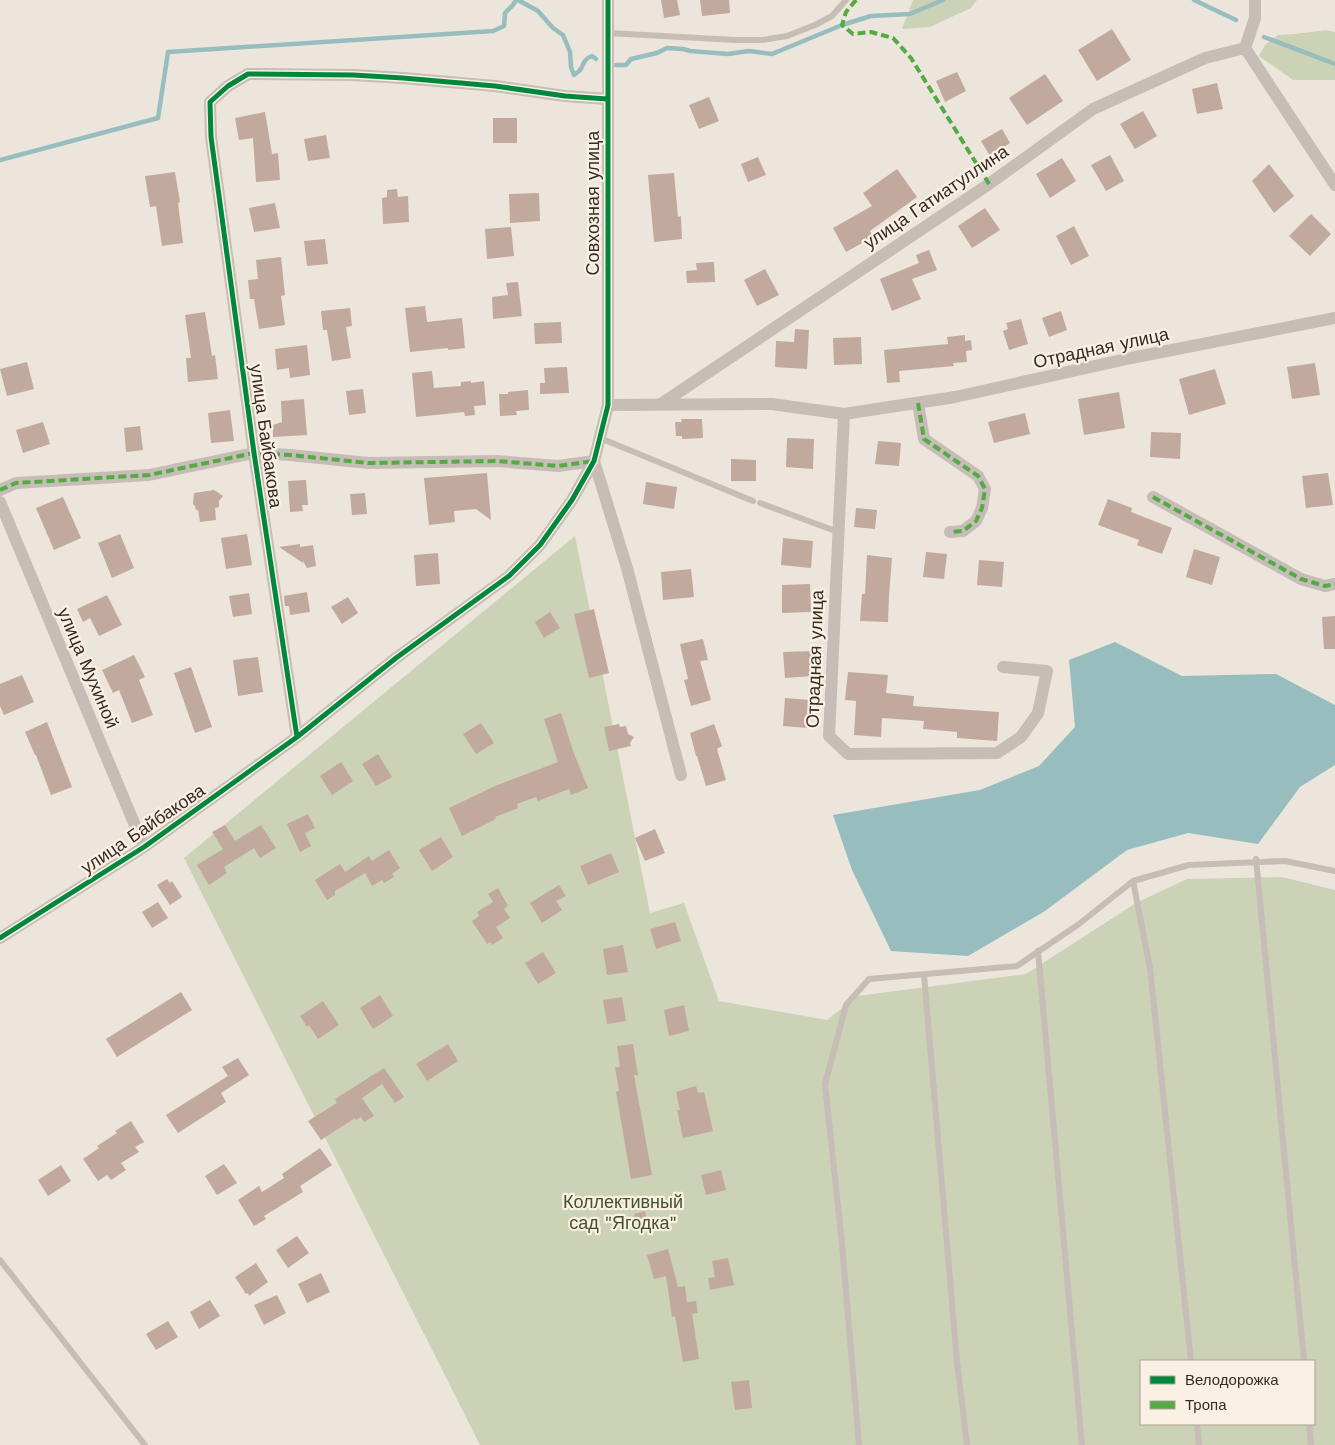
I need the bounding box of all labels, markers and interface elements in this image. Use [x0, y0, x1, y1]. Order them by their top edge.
street label: Совхозная улица [582, 130, 603, 275]
street label: улица Гатиатуллина [859, 140, 1013, 253]
street label: Отрадная улица [1031, 323, 1172, 372]
street label: улица Байбакова [246, 363, 287, 510]
street label: Отрадная улица [802, 589, 827, 728]
street label: улица Мухиной [54, 604, 123, 731]
street label: улица Байбакова [77, 779, 209, 878]
park label: Коллективный сад "Ягодка" [563, 1191, 683, 1233]
legend [1140, 1360, 1315, 1425]
text: Велодорожка [1185, 1371, 1279, 1389]
text: Тропа [1185, 1396, 1227, 1414]

